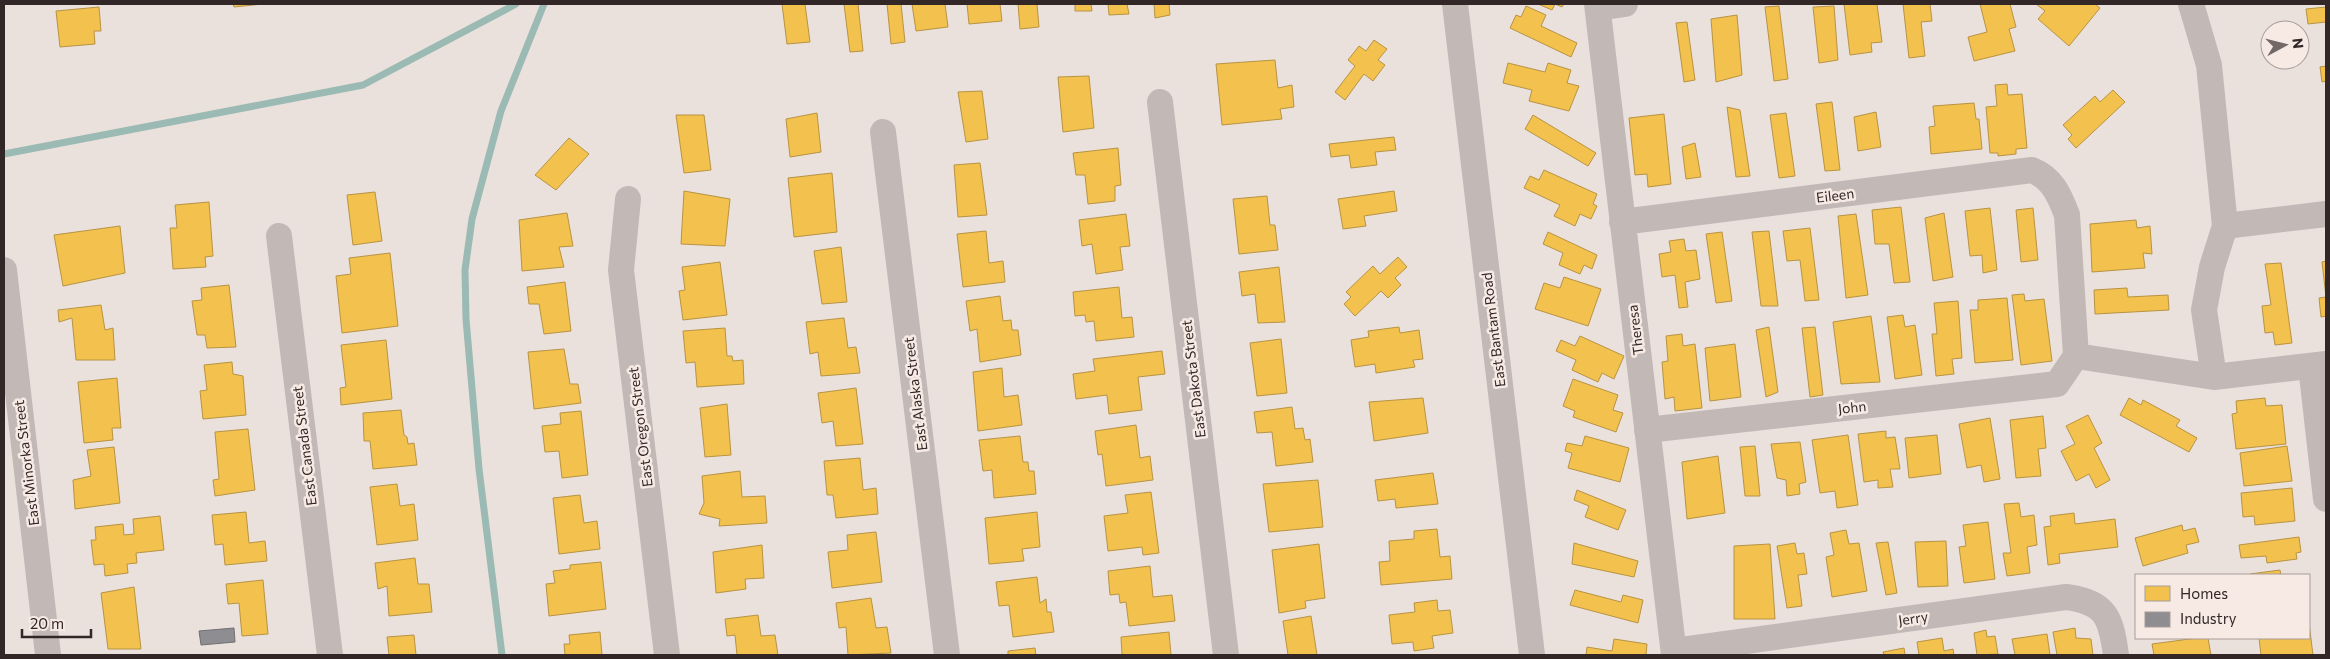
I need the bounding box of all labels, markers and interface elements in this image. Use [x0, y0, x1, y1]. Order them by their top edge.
north arrow [2260, 20, 2310, 70]
text: N [2289, 37, 2307, 50]
street label: Eileen [1815, 184, 1855, 206]
street label: East Bantam Road [1478, 272, 1508, 388]
street label: Theresa [1623, 304, 1647, 356]
street label: East Dakota Street [1177, 319, 1209, 439]
street label: East Alaska Street [900, 336, 930, 452]
street label: East Oregon Street [624, 366, 656, 488]
street label: East Canada Street [288, 385, 320, 507]
street label: John [1837, 397, 1867, 417]
street label: East Minorka Street [10, 399, 42, 527]
legend [2135, 574, 2310, 639]
text: Homes [2180, 584, 2228, 602]
scale bar [22, 606, 91, 638]
street label: Jerry [1897, 608, 1929, 628]
text: Industry [2180, 609, 2237, 627]
text: 20 m [30, 614, 64, 632]

